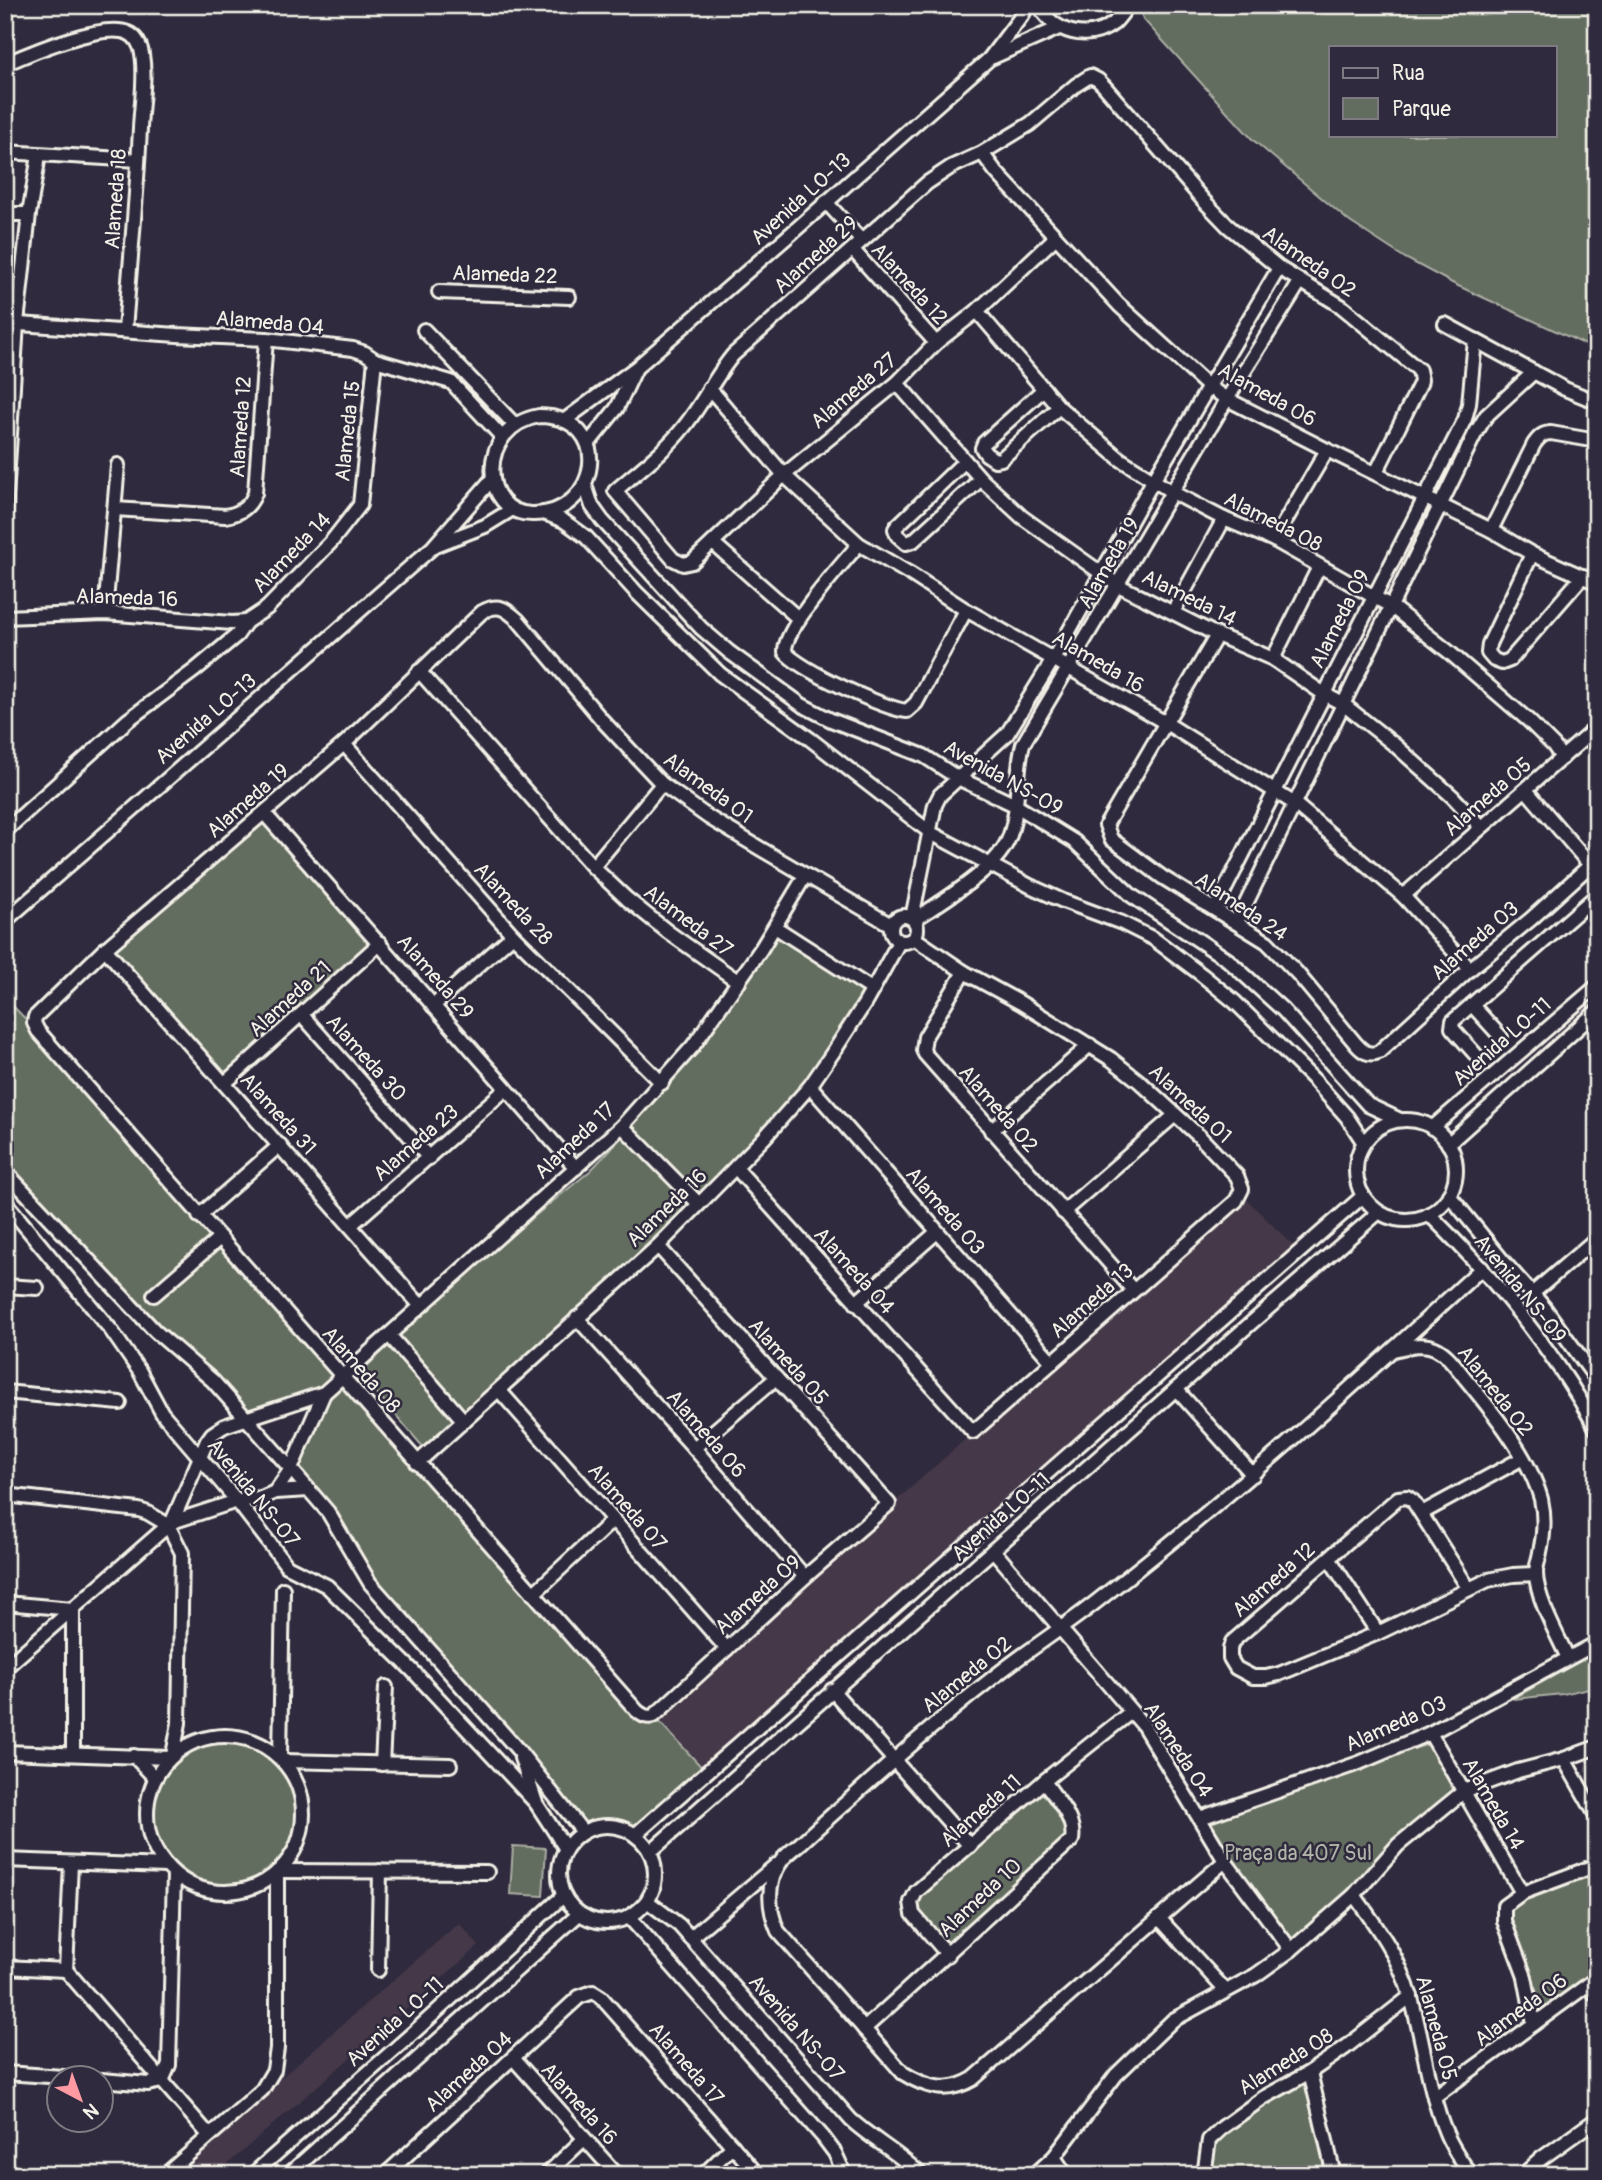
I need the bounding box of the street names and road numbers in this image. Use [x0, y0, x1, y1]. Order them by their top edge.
street label: Avenida LO-13 [745, 147, 857, 251]
street label: Alameda 18 [99, 148, 133, 250]
street label: Alameda 29 [768, 210, 864, 300]
street label: Alameda 02 [1257, 220, 1361, 304]
street label: Alameda 12 [865, 237, 953, 331]
street label: Alameda 22 [452, 260, 558, 290]
street label: Alameda 04 [215, 305, 325, 341]
street label: Alameda 27 [805, 347, 903, 435]
street label: Alameda 06 [1213, 357, 1321, 433]
street label: Alameda 12 [224, 375, 258, 479]
street label: Alameda 15 [329, 379, 367, 483]
street label: Alameda 08 [1219, 486, 1327, 558]
street label: Alameda 14 [247, 507, 337, 599]
street label: Alameda 19 [1072, 513, 1146, 613]
street label: Alameda 14 [1137, 563, 1241, 633]
street label: Alameda 09 [1304, 565, 1376, 673]
street label: Alameda 16 [75, 583, 179, 613]
street label: Alameda 16 [1047, 625, 1149, 699]
street label: Avenida LO-13 [150, 667, 262, 771]
street label: Avenida NS-09 [938, 734, 1068, 822]
street label: Alameda 01 [658, 746, 758, 830]
street label: Alameda 05 [1438, 751, 1538, 843]
street label: Alameda 19 [201, 758, 295, 844]
street label: Alameda 28 [468, 857, 558, 951]
street label: Alameda 24 [1190, 866, 1292, 948]
street label: Alameda 27 [638, 879, 738, 963]
street label: Alameda 03 [1425, 895, 1525, 987]
street label: Alameda 29 [391, 929, 479, 1025]
street label: Alameda 21 [243, 955, 337, 1043]
street label: Avenida LO-11 [1447, 992, 1557, 1092]
street label: Alameda 30 [320, 1009, 412, 1107]
street label: Alameda 01 [1143, 1058, 1237, 1150]
street label: Alameda 02 [952, 1059, 1044, 1159]
street label: Alameda 31 [234, 1067, 322, 1161]
street label: Alameda 17 [529, 1097, 621, 1185]
street label: Alameda 23 [368, 1098, 464, 1188]
street label: Alameda 03 [899, 1161, 991, 1261]
street label: Alameda 16 [621, 1163, 713, 1253]
street label: Alameda 04 [808, 1222, 900, 1320]
street label: Avenida NS-09 [1468, 1229, 1572, 1349]
street label: Alameda 13 [1045, 1257, 1139, 1345]
street label: Alameda 05 [742, 1313, 834, 1411]
street label: Alameda 08 [316, 1321, 406, 1419]
street label: Alameda 02 [1451, 1340, 1539, 1442]
street label: Alameda 06 [660, 1384, 752, 1484]
street label: Avenida NS-07 [201, 1433, 305, 1553]
street label: Alameda 07 [582, 1458, 672, 1556]
street label: Avenida LO-11 [946, 1467, 1056, 1567]
street label: Alameda 12 [1227, 1536, 1321, 1624]
street label: Alameda 09 [709, 1549, 807, 1641]
street label: Alameda 02 [917, 1630, 1017, 1720]
street label: Alameda 03 [1341, 1690, 1451, 1758]
street label: Alameda 04 [1137, 1697, 1219, 1803]
street label: Alameda 14 [1456, 1753, 1530, 1855]
street label: Alameda 11 [935, 1769, 1027, 1853]
street label: Alameda 10 [933, 1852, 1027, 1944]
street label: Alameda 06 [1469, 1967, 1573, 2053]
street label: Avenida NS-07 [742, 1969, 850, 2087]
street label: Avenida LO-11 [340, 1971, 450, 2073]
street label: Alameda 05 [1409, 1972, 1463, 2084]
street label: Alameda 17 [643, 2017, 729, 2111]
street label: Alameda 08 [1234, 2022, 1338, 2102]
street label: Alameda 04 [420, 2026, 518, 2118]
street label: Alameda 16 [535, 2057, 623, 2151]

